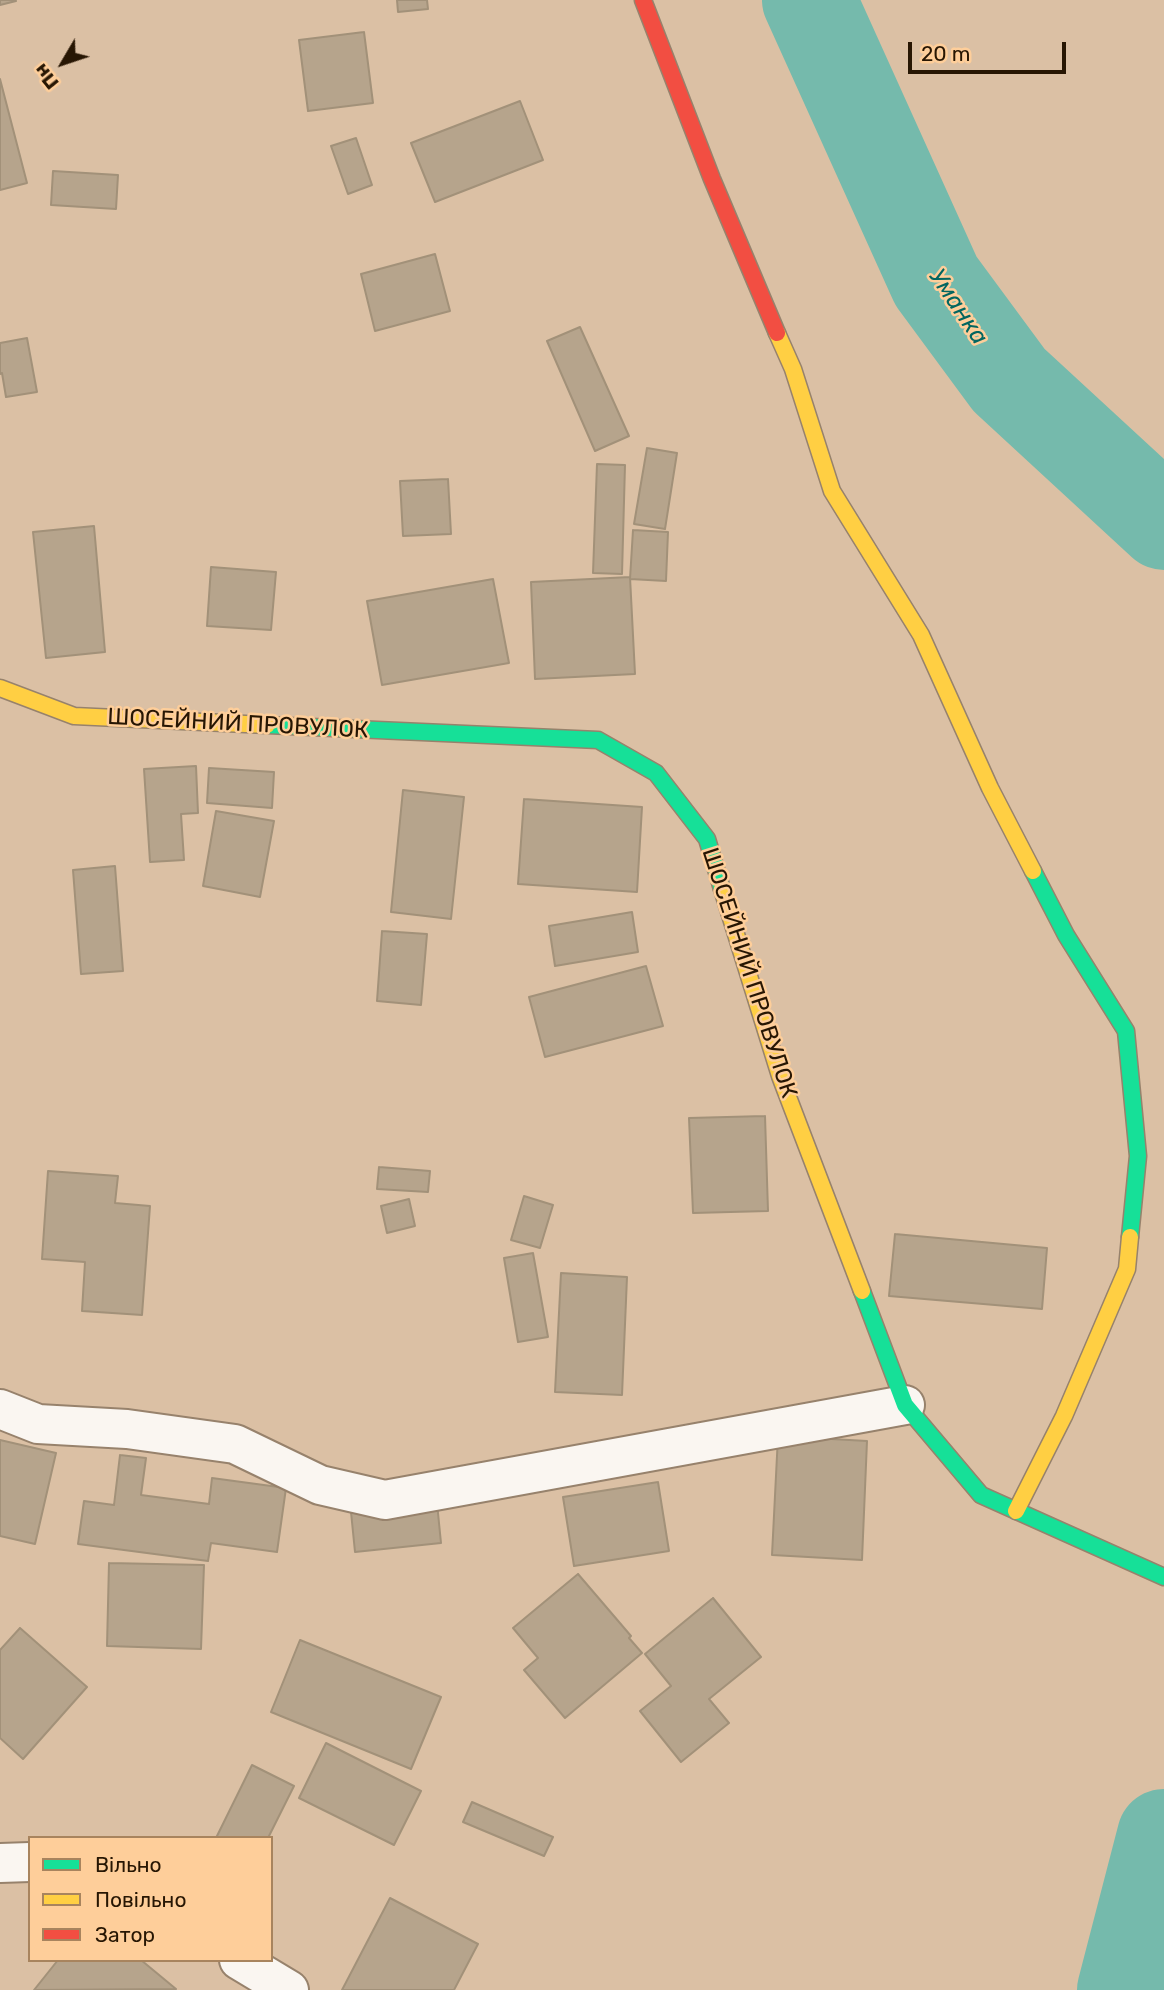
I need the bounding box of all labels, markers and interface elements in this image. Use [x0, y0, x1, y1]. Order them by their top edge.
north arrow [28, 28, 98, 98]
scale bar [912, 28, 1070, 72]
text: 20 m [921, 41, 970, 66]
text: Пн [29, 59, 63, 94]
water label: Уманка [922, 264, 994, 350]
street label: ШОСЕЙНИЙ ПРОВУЛОК [107, 703, 369, 745]
street label: ШОСЕЙНИЙ ПРОВУЛОК [695, 844, 803, 1102]
legend [28, 1836, 273, 1962]
text: Вільно [95, 1852, 162, 1877]
text: Повільно [95, 1887, 186, 1912]
text: Затор [95, 1922, 155, 1947]

